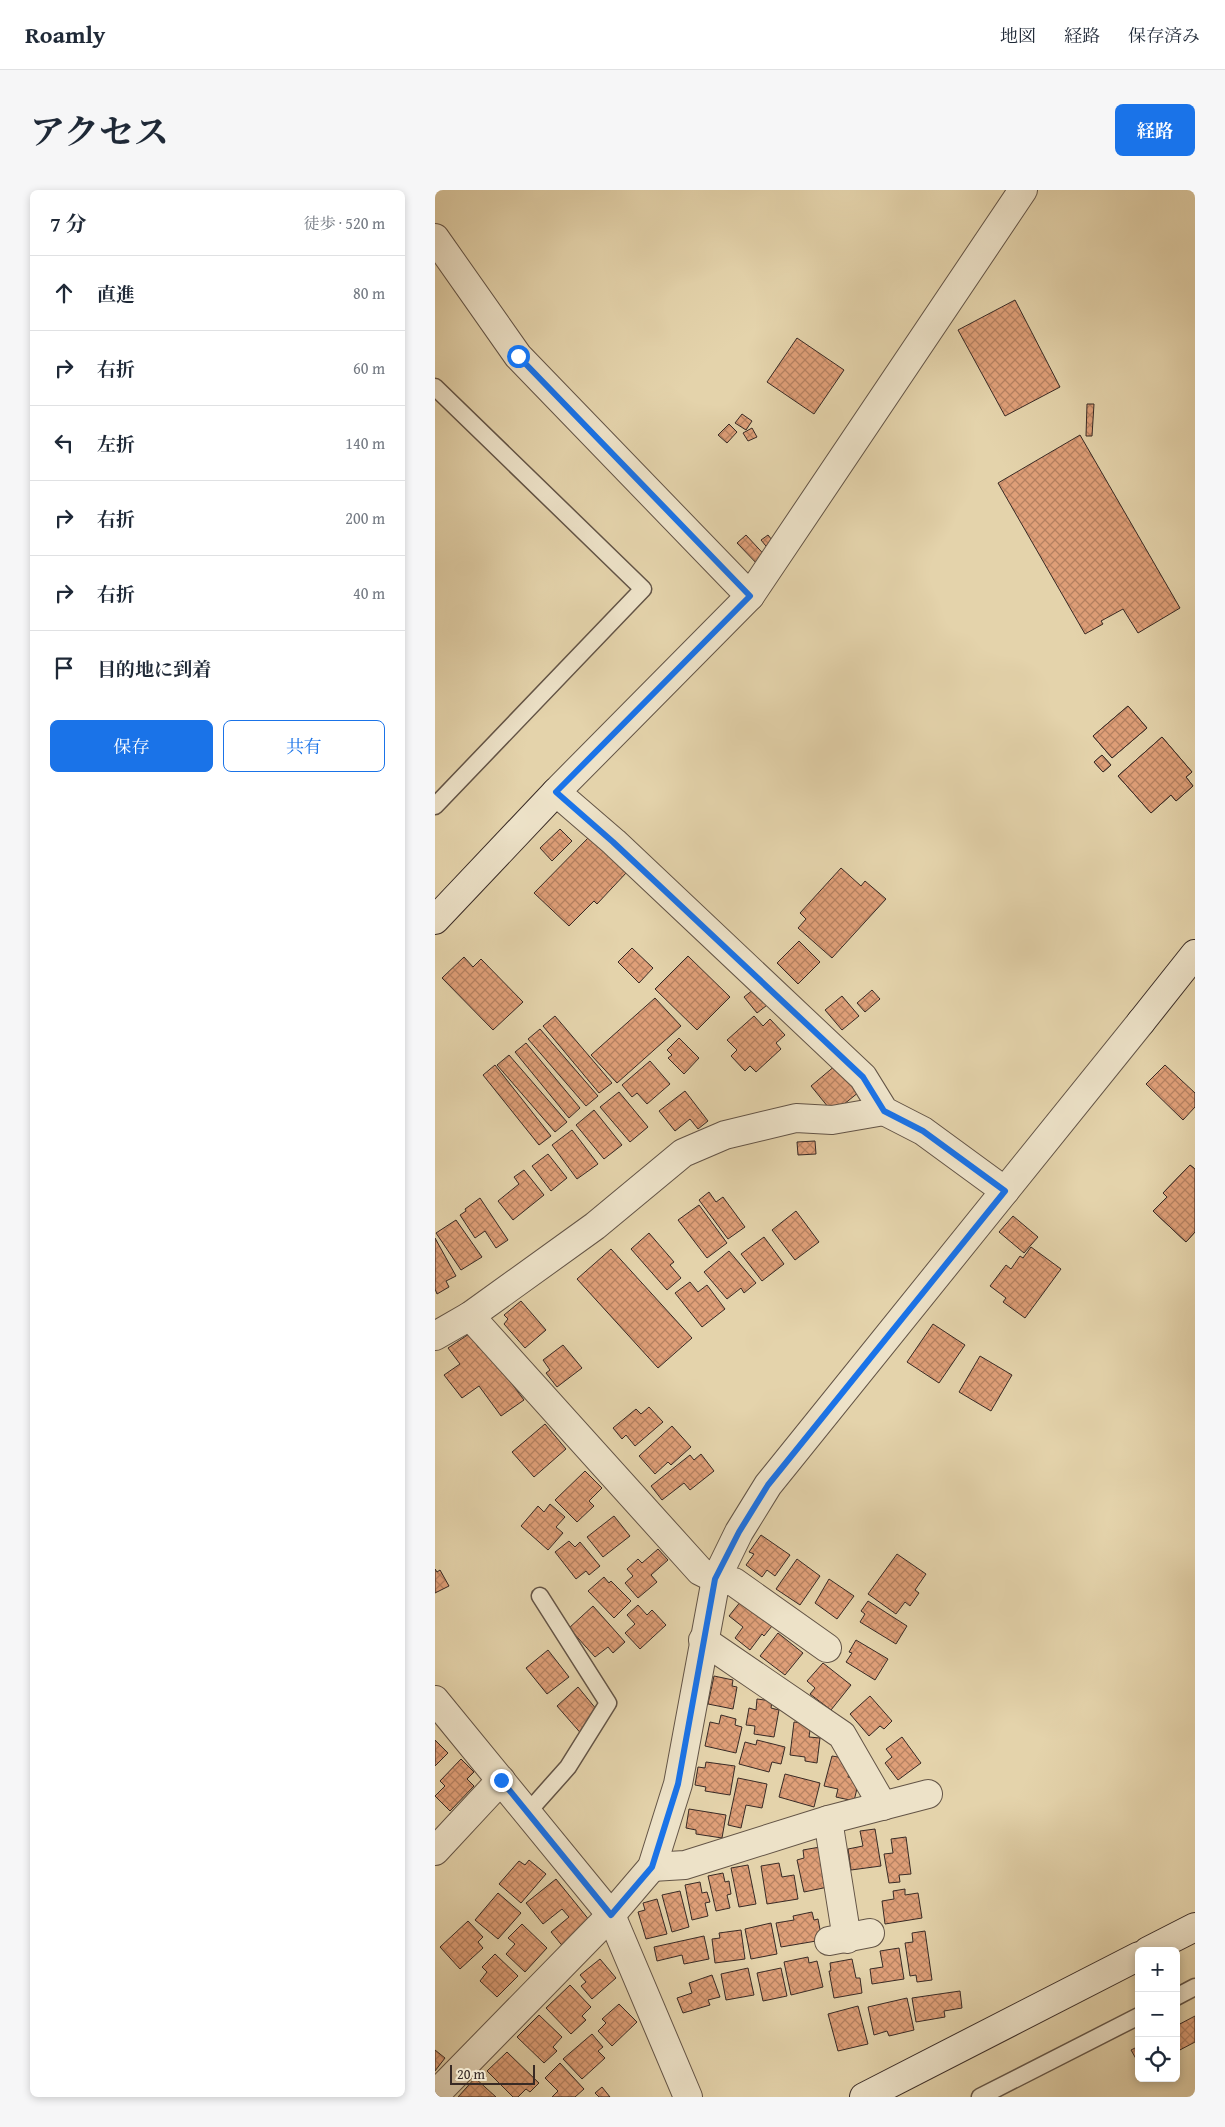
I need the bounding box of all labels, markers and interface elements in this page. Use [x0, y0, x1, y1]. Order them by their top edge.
text: Roamly [25, 17, 105, 52]
text: 地図 [1000, 22, 1036, 49]
text: 経路 [1064, 22, 1100, 49]
text: 保存済み [1128, 22, 1200, 49]
button: 経路 [1115, 104, 1195, 156]
text: アクセス [30, 106, 169, 157]
text: 7 分 [50, 208, 87, 239]
text: 徒歩 · 520 m [304, 211, 385, 235]
icon: ahead [50, 279, 78, 307]
text: 直進 [97, 280, 135, 308]
text: 80 m [353, 281, 385, 305]
route start [507, 345, 530, 368]
icon: right [50, 354, 78, 382]
text: 右折 [97, 355, 135, 383]
text: 60 m [353, 356, 385, 380]
icon: left [50, 429, 78, 457]
text: 左折 [97, 430, 135, 458]
text: 140 m [345, 431, 385, 455]
icon: right [50, 504, 78, 532]
text: 右折 [97, 505, 135, 533]
text: 200 m [345, 506, 385, 530]
icon: right [50, 579, 78, 607]
text: 右折 [97, 580, 135, 608]
text: 40 m [353, 581, 385, 605]
icon: arrive [50, 654, 78, 682]
text: 目的地に到着 [97, 655, 211, 683]
button: 保存 [50, 720, 213, 772]
button: 共有 [223, 720, 385, 772]
route end [490, 1769, 513, 1792]
map controls [1135, 1947, 1180, 2082]
button: + [1135, 1947, 1180, 1992]
button: − [1135, 1992, 1180, 2037]
button: locate [1135, 2037, 1180, 2082]
scale bar [450, 2062, 535, 2085]
text: 20 m [457, 2064, 485, 2084]

